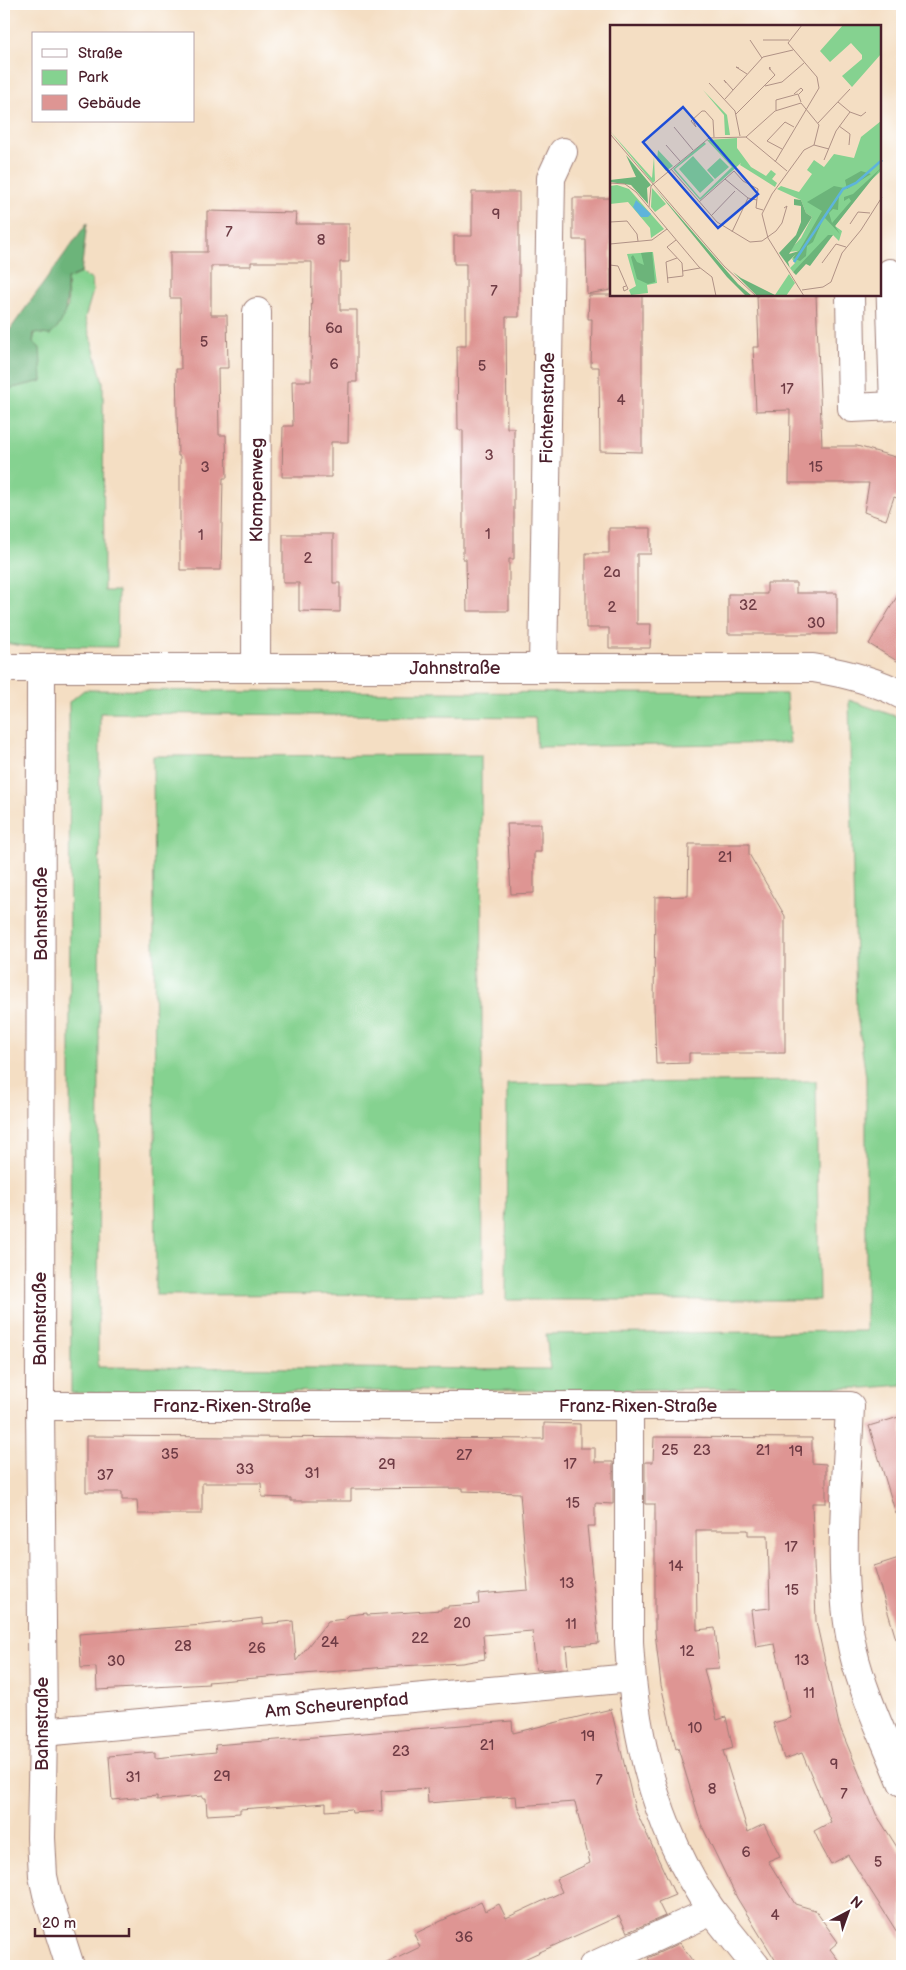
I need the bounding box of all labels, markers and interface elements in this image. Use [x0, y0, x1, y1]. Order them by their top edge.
inset map [610, 25, 881, 296]
legend [32, 32, 195, 122]
text: Straße [78, 44, 123, 63]
text: Park [78, 68, 109, 87]
text: Gebäude [78, 94, 141, 113]
house number: 9 [492, 205, 500, 224]
house number: 7 [225, 223, 233, 242]
house number: 8 [317, 231, 326, 250]
house number: 7 [490, 282, 498, 301]
house number: 6a [325, 319, 343, 338]
house number: 5 [200, 333, 208, 352]
street label: Fichtenstraße [536, 352, 559, 464]
house number: 6 [329, 355, 339, 374]
house number: 5 [478, 357, 486, 376]
house number: 17 [780, 380, 794, 399]
house number: 4 [616, 391, 626, 410]
street label: Klompenweg [246, 438, 268, 542]
house number: 3 [484, 446, 494, 465]
house number: 3 [200, 458, 210, 477]
house number: 15 [809, 458, 823, 477]
house number: 1 [485, 525, 491, 544]
house number: 1 [198, 526, 204, 545]
house number: 2 [304, 549, 313, 568]
house number: 2a [603, 563, 621, 582]
house number: 32 [739, 596, 757, 615]
house number: 2 [608, 598, 617, 617]
house number: 30 [807, 614, 825, 633]
street label: Jahnstraße [410, 658, 501, 679]
house number: 21 [718, 848, 732, 867]
street label: Bahnstraße [31, 867, 52, 961]
street label: Bahnstraße [30, 1272, 51, 1366]
street label: Franz-Rixen-Straße [153, 1396, 311, 1417]
street label: Franz-Rixen-Straße [559, 1396, 717, 1417]
house number: 25 [661, 1441, 679, 1460]
house number: 23 [693, 1441, 711, 1460]
house number: 21 [756, 1441, 770, 1460]
house number: 19 [789, 1442, 803, 1461]
house number: 35 [161, 1445, 179, 1464]
house number: 27 [456, 1446, 473, 1465]
house number: 29 [378, 1455, 396, 1474]
house number: 17 [563, 1455, 577, 1474]
house number: 33 [236, 1460, 254, 1479]
house number: 31 [304, 1464, 320, 1483]
house number: 37 [97, 1466, 114, 1485]
house number: 15 [566, 1494, 580, 1513]
house number: 17 [784, 1538, 798, 1557]
house number: 14 [669, 1557, 683, 1576]
house number: 13 [559, 1574, 575, 1593]
house number: 15 [785, 1581, 799, 1600]
house number: 20 [453, 1614, 471, 1633]
house number: 11 [565, 1615, 577, 1634]
house number: 22 [411, 1629, 429, 1648]
house number: 24 [321, 1633, 339, 1652]
house number: 28 [174, 1637, 192, 1656]
house number: 26 [248, 1639, 266, 1658]
house number: 12 [680, 1642, 694, 1661]
house number: 13 [794, 1651, 810, 1670]
house number: 30 [107, 1652, 125, 1671]
street label: Bahnstraße [32, 1677, 53, 1771]
house number: 11 [803, 1684, 815, 1703]
street label: Am Scheurenpfad [264, 1688, 410, 1723]
house number: 10 [688, 1719, 702, 1738]
house number: 19 [581, 1727, 595, 1746]
house number: 21 [480, 1736, 494, 1755]
house number: 23 [392, 1742, 410, 1761]
house number: 9 [830, 1755, 838, 1774]
house number: 29 [213, 1767, 231, 1786]
house number: 31 [125, 1768, 141, 1787]
house number: 7 [595, 1771, 603, 1790]
house number: 8 [708, 1780, 717, 1799]
house number: 7 [840, 1785, 848, 1804]
house number: 6 [741, 1843, 751, 1862]
house number: 5 [874, 1853, 882, 1872]
north arrow [824, 1888, 874, 1938]
text: N [847, 1893, 866, 1912]
scale bar [35, 1905, 129, 1937]
house number: 4 [770, 1906, 780, 1925]
text: 20 m [42, 1914, 76, 1933]
house number: 36 [455, 1928, 473, 1947]

